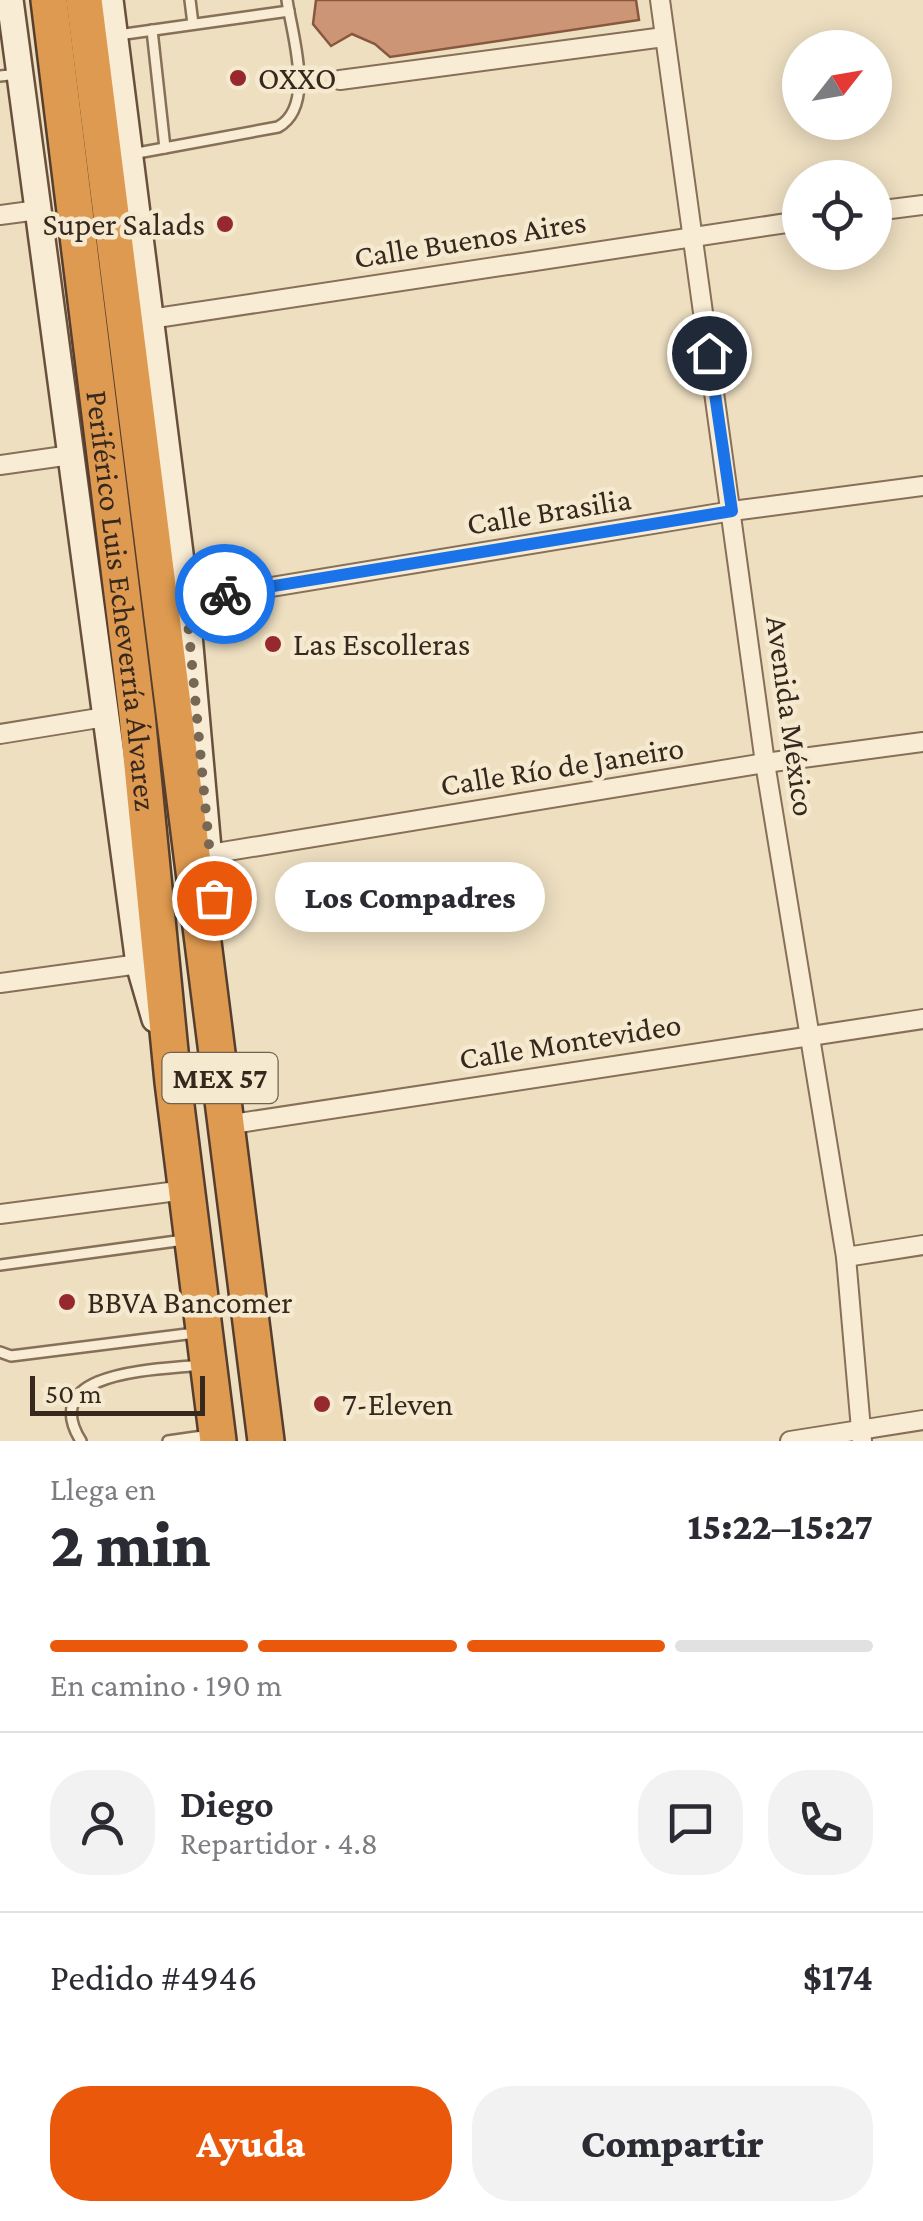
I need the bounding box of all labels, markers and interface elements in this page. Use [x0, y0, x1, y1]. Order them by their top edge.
north arrow [782, 30, 892, 140]
map controls [782, 30, 892, 270]
place label: OXXO [258, 60, 336, 96]
marker: OXXO [227, 67, 249, 89]
button: locate [782, 160, 892, 270]
street label: Calle Buenos Aires [351, 203, 589, 275]
place label: Super Salads [42, 206, 205, 242]
marker: Super Salads [214, 213, 236, 235]
pin [667, 311, 752, 396]
icon: home [682, 326, 737, 381]
street label: Periférico Luis Echeverría Álvarez [79, 388, 164, 813]
street label: Calle Brasilia [464, 480, 634, 542]
courier [175, 544, 275, 644]
icon: bike [198, 567, 253, 622]
street label: Avenida México [759, 614, 823, 818]
place label: Las Escolleras [293, 626, 470, 662]
marker: Las Escolleras [262, 633, 284, 655]
street label: Calle Río de Janeiro [438, 729, 686, 803]
pin [172, 856, 257, 941]
callout: Los Compadres [274, 863, 544, 933]
icon: bag [187, 871, 242, 926]
text: Los Compadres [304, 879, 516, 915]
street label: Calle Montevideo [456, 1006, 684, 1076]
road number: MEX 57 [162, 1053, 278, 1103]
place label: BBVA Bancomer [87, 1284, 293, 1320]
marker: BBVA Bancomer [56, 1291, 78, 1313]
scale bar [30, 1371, 205, 1416]
text: 50 m [45, 1378, 102, 1409]
place label: 7-Eleven [342, 1386, 453, 1422]
marker: 7-Eleven [311, 1393, 333, 1415]
text: Llega en [50, 1471, 156, 1507]
text: 15:22–15:27 [687, 1505, 873, 1547]
text: 2 min [50, 1508, 211, 1580]
text: En camino · 190 m [50, 1667, 282, 1703]
button: person [50, 1770, 155, 1875]
button: chat [638, 1770, 743, 1875]
button: phone [768, 1770, 873, 1875]
text: Diego [180, 1783, 274, 1825]
text: Repartidor · 4.8 [180, 1825, 378, 1861]
text: Pedido #4946 [50, 1956, 257, 1998]
text: $174 [803, 1956, 873, 1998]
button: Ayuda [50, 2086, 452, 2201]
button: Compartir [472, 2086, 873, 2201]

